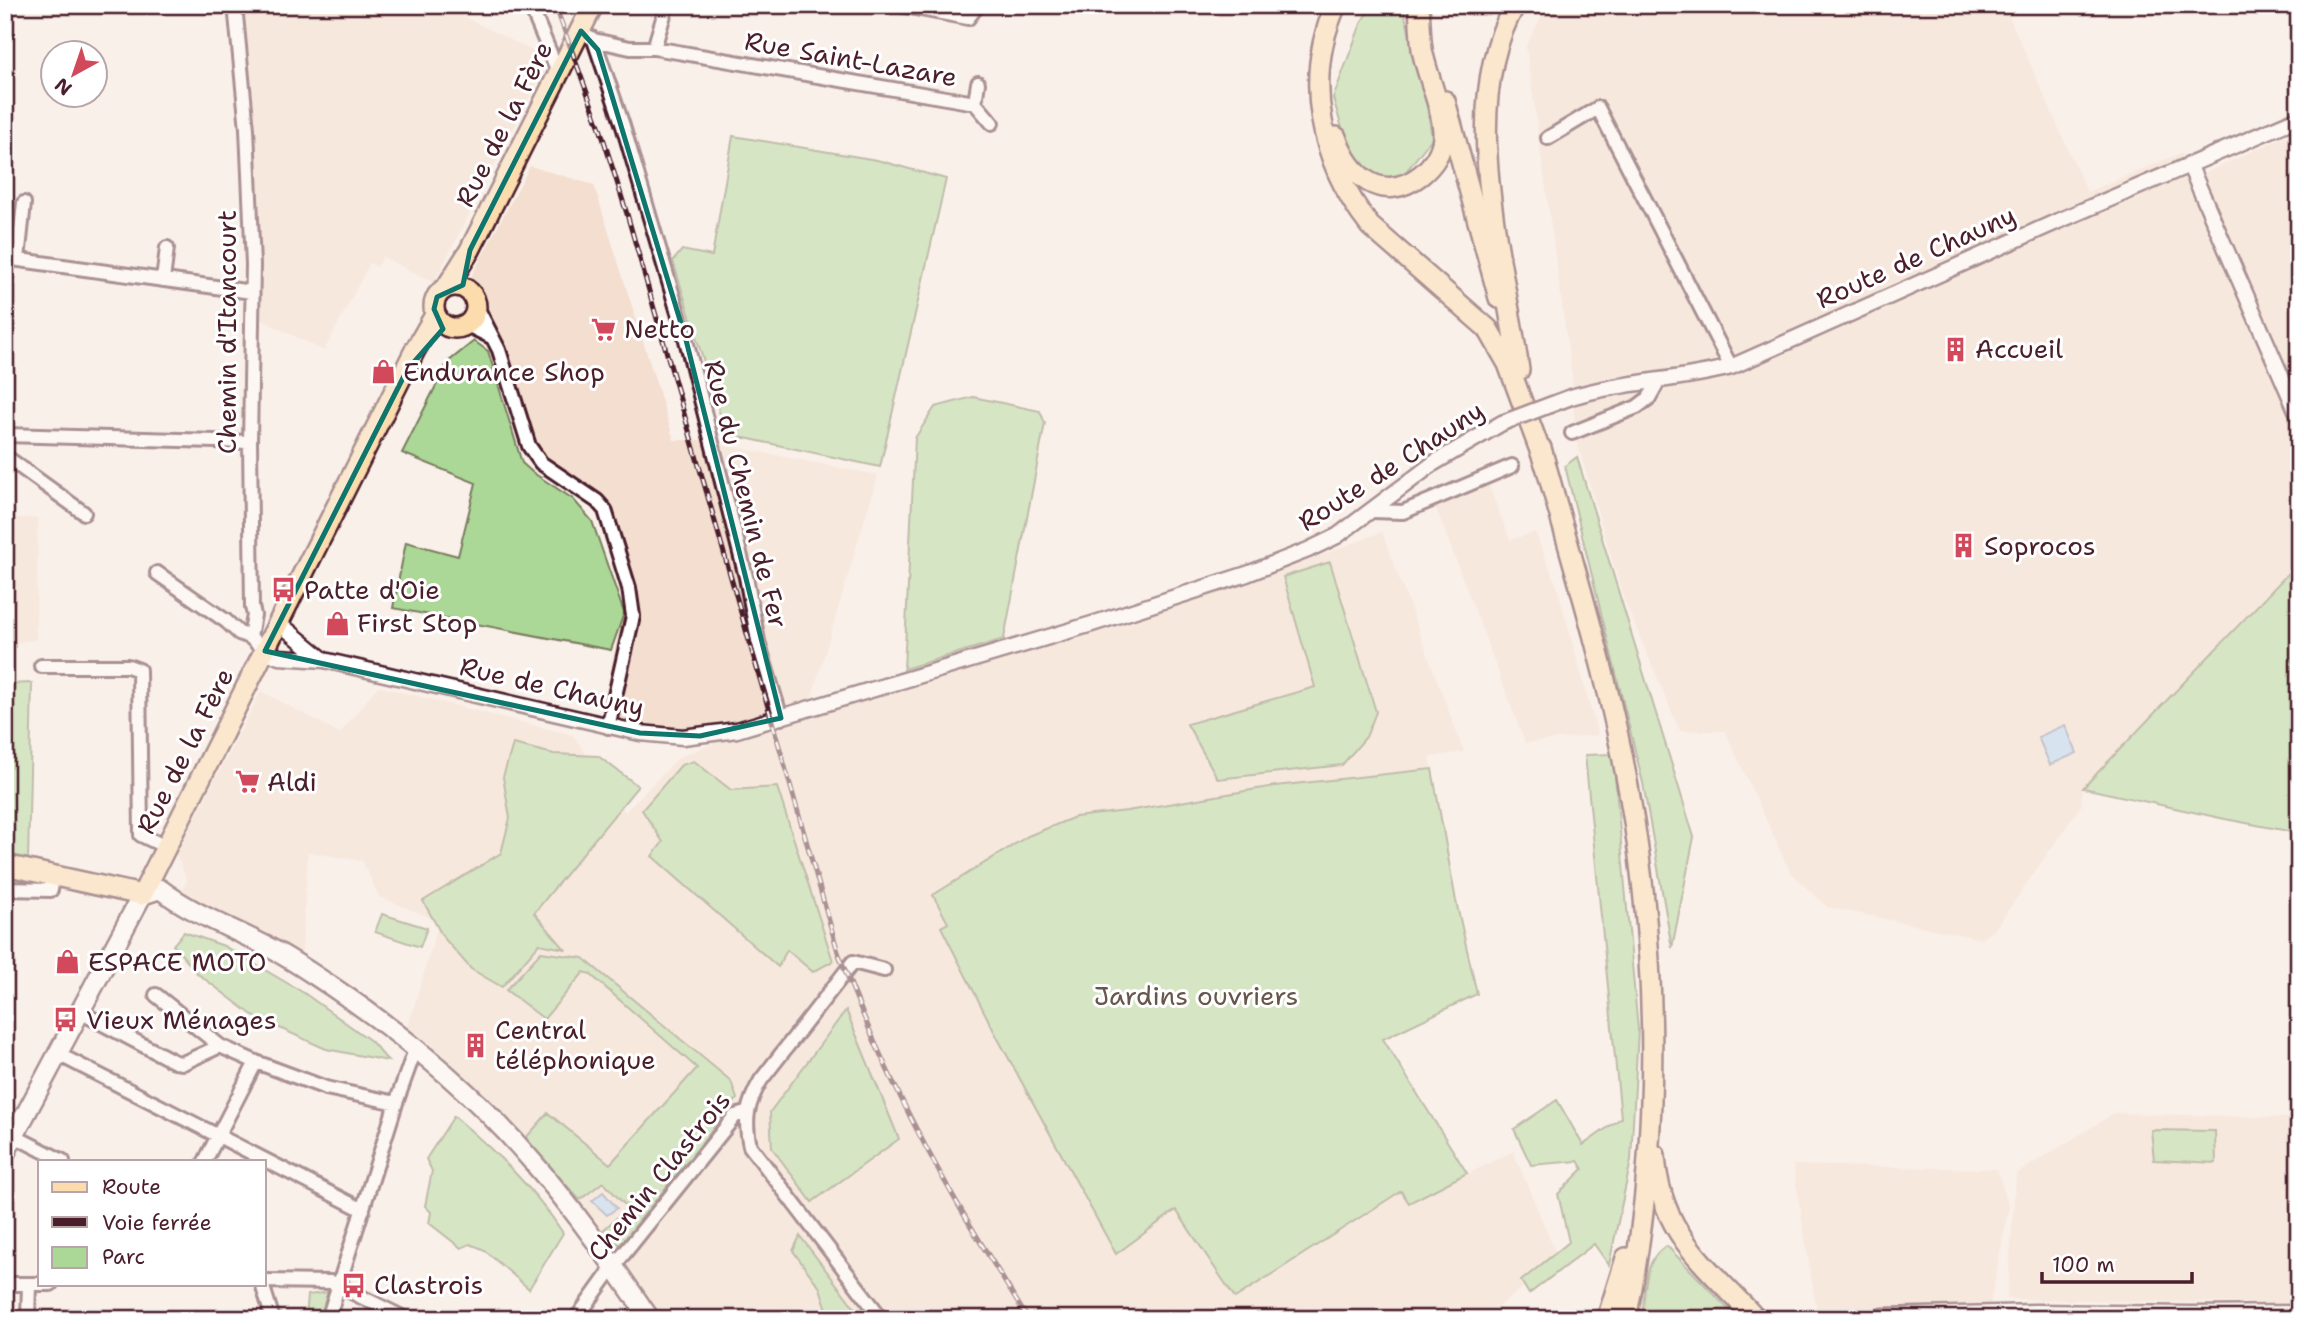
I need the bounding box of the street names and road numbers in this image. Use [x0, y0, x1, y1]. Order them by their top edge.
street label: Rue Saint-Lazare [742, 23, 960, 94]
street label: Rue de la Fère [447, 35, 560, 213]
street label: Route de Chauny [1811, 197, 2021, 316]
street label: Chemin d'Itancourt [209, 210, 244, 454]
street label: Rue du Chemin de Fer [696, 356, 797, 632]
street label: Route de Chauny [1291, 392, 1490, 539]
street label: Rue de Chauny [456, 648, 648, 725]
street label: Rue de la Fère [128, 662, 241, 840]
street label: Chemin Clastrois [579, 1083, 738, 1268]

